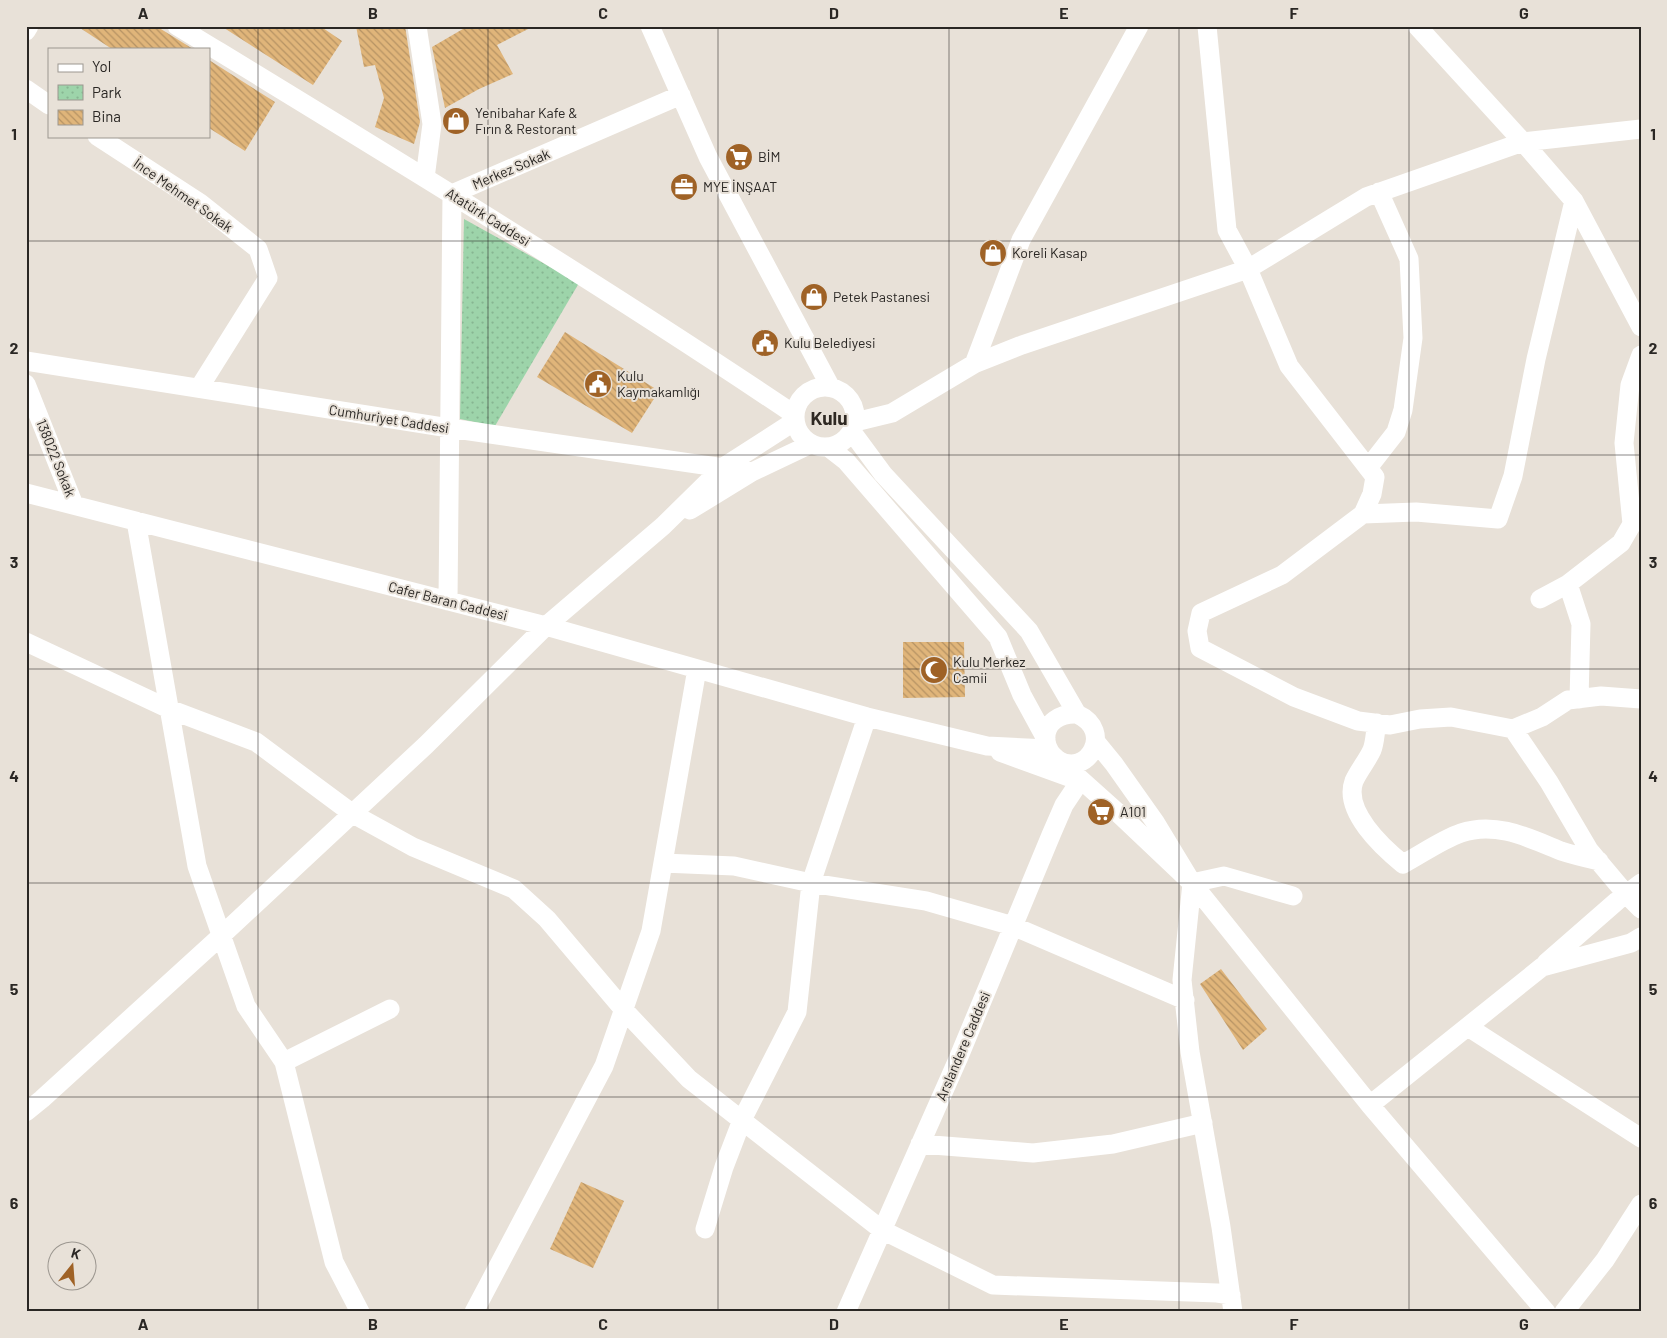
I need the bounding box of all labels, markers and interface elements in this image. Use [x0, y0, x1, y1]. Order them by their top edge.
text: A [138, 3, 149, 22]
text: B [368, 3, 378, 22]
text: C [598, 3, 608, 22]
text: D [829, 3, 839, 22]
text: E [1059, 3, 1069, 22]
text: F [1290, 3, 1299, 22]
text: G [1519, 3, 1529, 22]
legend [48, 48, 210, 138]
text: Yol [92, 57, 111, 75]
text: Park [92, 83, 122, 101]
place label: Yenibahar Kafe & Fırın & Restorant [475, 104, 578, 137]
shop icon: Yenibahar Kafe & Fırın & Restorant [441, 106, 471, 136]
text: Bina [92, 107, 121, 125]
text: 1 [11, 124, 17, 143]
text: 1 [1650, 124, 1656, 143]
supermarket icon: BİM [724, 142, 754, 172]
street label: Merkez Sokak [469, 145, 552, 193]
place label: BİM [758, 148, 780, 165]
street label: İnce Mehmet Sokak [130, 154, 236, 235]
office icon: MYE İNŞAAT [669, 172, 699, 202]
place label: MYE İNŞAAT [703, 178, 777, 195]
street label: Atatürk Caddesi [443, 184, 534, 249]
shop icon: Koreli Kasap [978, 238, 1008, 268]
place label: Koreli Kasap [1012, 244, 1087, 261]
shop icon: Petek Pastanesi [799, 282, 829, 312]
place label: Petek Pastanesi [833, 288, 930, 305]
public building icon: Kulu Belediyesi [750, 328, 780, 358]
place label: Kulu Belediyesi [784, 334, 876, 351]
text: 2 [10, 338, 19, 357]
text: 2 [1649, 338, 1658, 357]
place label: Kulu Kaymakamlığı [617, 367, 700, 400]
public building icon: Kulu Kaymakamlığı [583, 369, 613, 399]
street label: Cumhuriyet Caddesi [328, 401, 450, 436]
district label: Kulu [810, 406, 848, 429]
street label: 138022 Sokak [33, 417, 80, 499]
text: 3 [10, 552, 18, 571]
text: 3 [1649, 552, 1657, 571]
street label: Cafer Baran Caddesi [387, 577, 509, 624]
place label: Kulu Merkez Camii [953, 653, 1026, 686]
mosque icon: Kulu Merkez Camii [919, 655, 949, 685]
text: 4 [9, 766, 19, 785]
text: 4 [1648, 766, 1658, 785]
supermarket icon: A101 [1086, 797, 1116, 827]
place label: A101 [1120, 803, 1146, 820]
text: 5 [10, 979, 19, 998]
text: 5 [1649, 979, 1658, 998]
street label: Arslandere Caddesi [932, 989, 993, 1103]
text: 6 [10, 1193, 19, 1212]
text: 6 [1649, 1193, 1658, 1212]
north arrow [48, 1240, 98, 1290]
text: K [69, 1244, 83, 1263]
text: A [138, 1314, 149, 1333]
text: B [368, 1314, 378, 1333]
text: C [598, 1314, 608, 1333]
text: D [829, 1314, 839, 1333]
text: E [1059, 1314, 1069, 1333]
text: F [1290, 1314, 1299, 1333]
text: G [1519, 1314, 1529, 1333]

